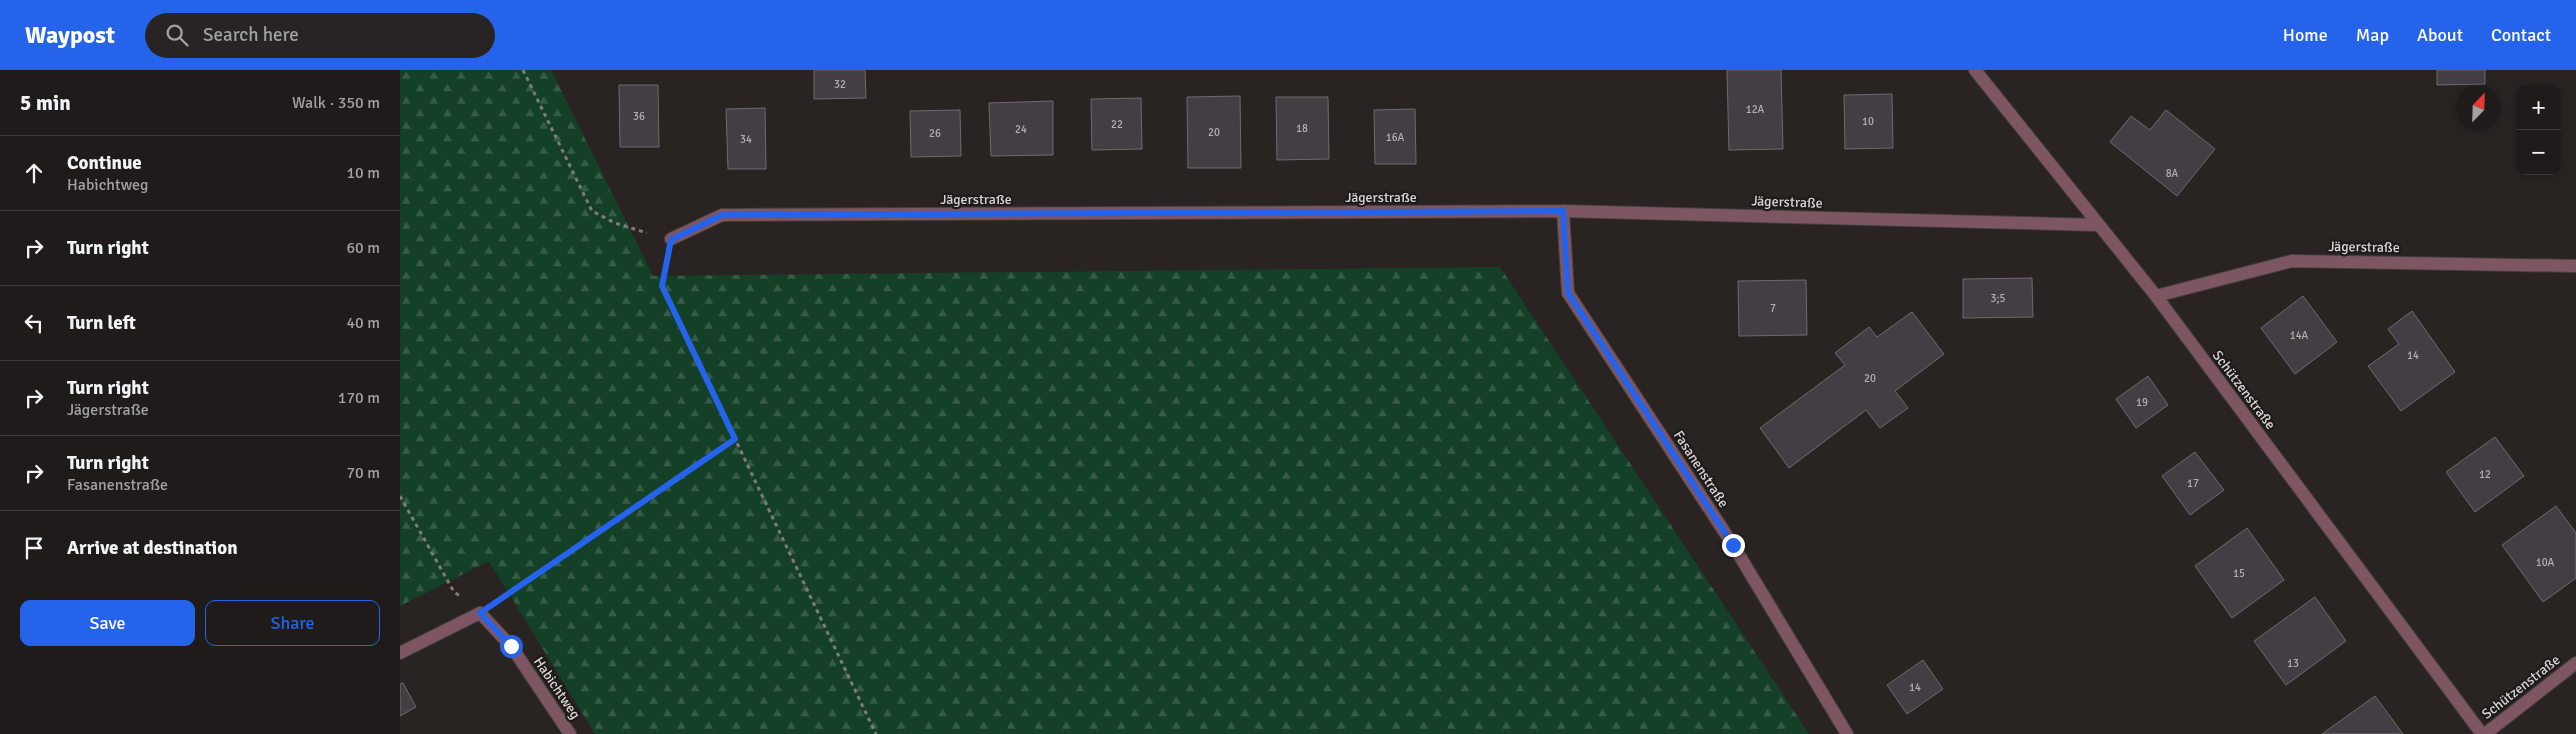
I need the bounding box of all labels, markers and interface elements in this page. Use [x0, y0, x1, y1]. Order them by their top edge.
search box [145, 13, 495, 58]
text: Waypost [25, 20, 115, 50]
icon: search [163, 21, 191, 49]
text: Search here [203, 23, 299, 47]
text: Home [2283, 24, 2328, 46]
text: Map [2356, 24, 2389, 46]
text: About [2417, 24, 2463, 46]
text: Contact [2491, 24, 2551, 46]
house number: 32 [834, 78, 846, 91]
north arrow [2456, 85, 2501, 130]
map controls [2516, 85, 2561, 175]
button: + [2516, 85, 2561, 130]
text: 5 min [20, 90, 71, 116]
text: Walk · 350 m [292, 93, 380, 113]
house number: 12A [1746, 103, 1765, 116]
house number: 36 [633, 110, 645, 123]
house number: 10 [1862, 115, 1874, 128]
house number: 22 [1111, 118, 1123, 131]
house number: 18 [1296, 122, 1308, 135]
house number: 24 [1015, 123, 1027, 136]
house number: 20 [1208, 126, 1220, 139]
house number: 26 [929, 127, 941, 140]
button: − [2516, 130, 2561, 175]
house number: 16A [1386, 131, 1405, 144]
house number: 34 [740, 133, 752, 146]
text: Continue [67, 151, 142, 175]
icon: ahead [20, 159, 48, 187]
text: 10 m [346, 163, 380, 183]
house number: 8A [2166, 167, 2179, 180]
text: Habichtweg [67, 175, 148, 195]
street label: Jägerstraße [1345, 189, 1417, 206]
street label: Jägerstraße [940, 191, 1012, 208]
street label: Jägerstraße [1751, 192, 1823, 212]
icon: right [20, 234, 48, 262]
text: Turn right [67, 236, 149, 260]
text: 60 m [346, 238, 380, 258]
street label: Jägerstraße [2328, 238, 2400, 256]
house number: 3;5 [1991, 292, 2005, 305]
house number: 7 [1770, 302, 1776, 315]
icon: left [20, 309, 48, 337]
text: Turn left [67, 311, 136, 335]
text: 40 m [346, 313, 380, 333]
house number: 14A [2290, 329, 2309, 342]
street label: Schützenstraße [2209, 347, 2279, 433]
house number: 14 [2407, 349, 2419, 362]
house number: 20 [1864, 372, 1876, 385]
text: Turn right [67, 376, 149, 400]
icon: right [20, 384, 48, 412]
text: 170 m [338, 388, 380, 408]
house number: 19 [2136, 396, 2148, 409]
text: Jägerstraße [67, 400, 149, 420]
street label: Fasanenstraße [1670, 427, 1732, 511]
text: Turn right [67, 451, 149, 475]
icon: right [20, 459, 48, 487]
text: 70 m [346, 463, 380, 483]
house number: 12 [2479, 468, 2491, 481]
text: Fasanenstraße [67, 475, 168, 495]
house number: 17 [2187, 477, 2199, 490]
icon: arrive [20, 534, 48, 562]
route end [1722, 534, 1745, 557]
text: Arrive at destination [67, 536, 238, 560]
house number: 10A [2536, 556, 2555, 569]
house number: 15 [2233, 567, 2245, 580]
button: Save [20, 600, 195, 646]
button: Share [205, 600, 380, 646]
route start [500, 635, 523, 658]
street label: Schützenstraße [2479, 651, 2563, 723]
street label: Habichtweg [530, 654, 584, 722]
house number: 13 [2287, 657, 2299, 670]
house number: 14 [1909, 681, 1921, 694]

